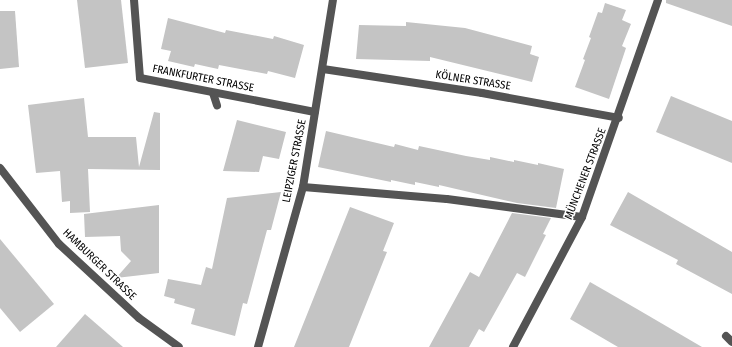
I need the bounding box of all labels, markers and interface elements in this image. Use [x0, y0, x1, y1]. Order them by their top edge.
street label: FRANKFURTER STRASSE [151, 63, 255, 95]
street label: KÖLNER STRASSE [434, 69, 512, 93]
street label: LEIPZIGER STRASSE [280, 118, 310, 204]
street label: MÜNCHENER STRASSE [562, 126, 610, 222]
street label: HAMBURGER STRASSE [60, 227, 138, 303]

